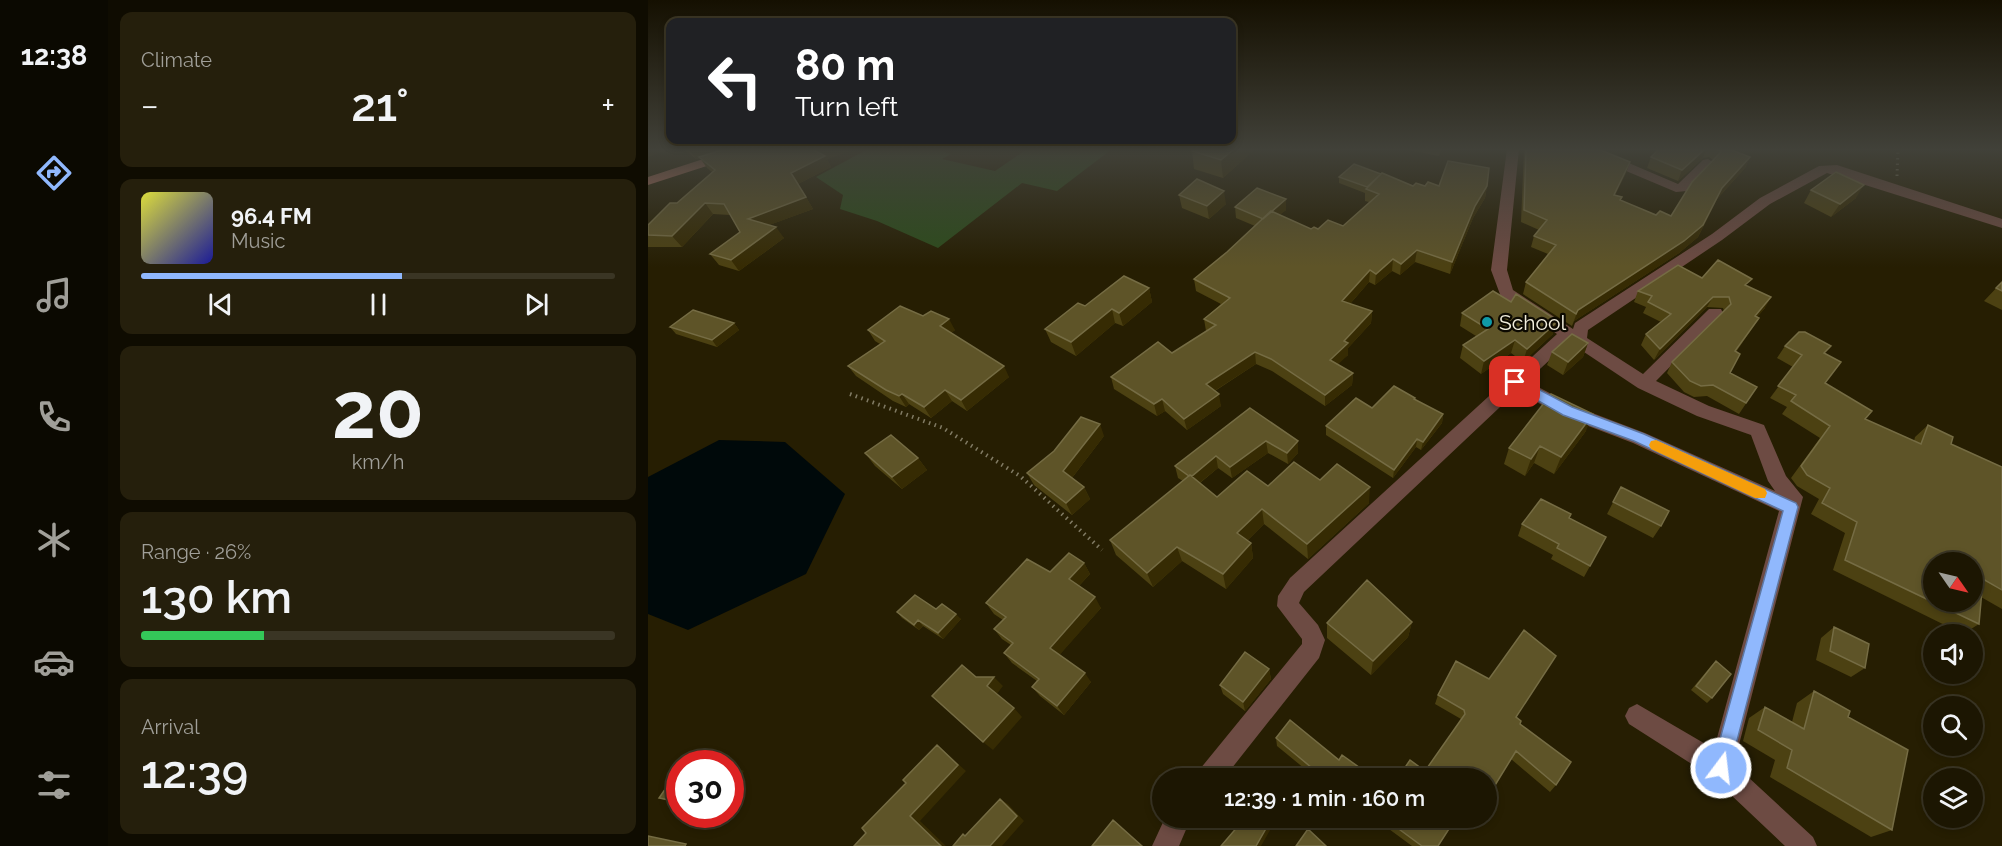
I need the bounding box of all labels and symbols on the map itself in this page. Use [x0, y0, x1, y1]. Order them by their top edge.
place label: School [1499, 310, 1567, 335]
marker: School [1480, 315, 1494, 329]
pin [1489, 356, 1540, 407]
north arrow [1923, 552, 1983, 612]
position arrow [1689, 736, 1753, 800]
speed limit sign: 30 [666, 750, 744, 828]

